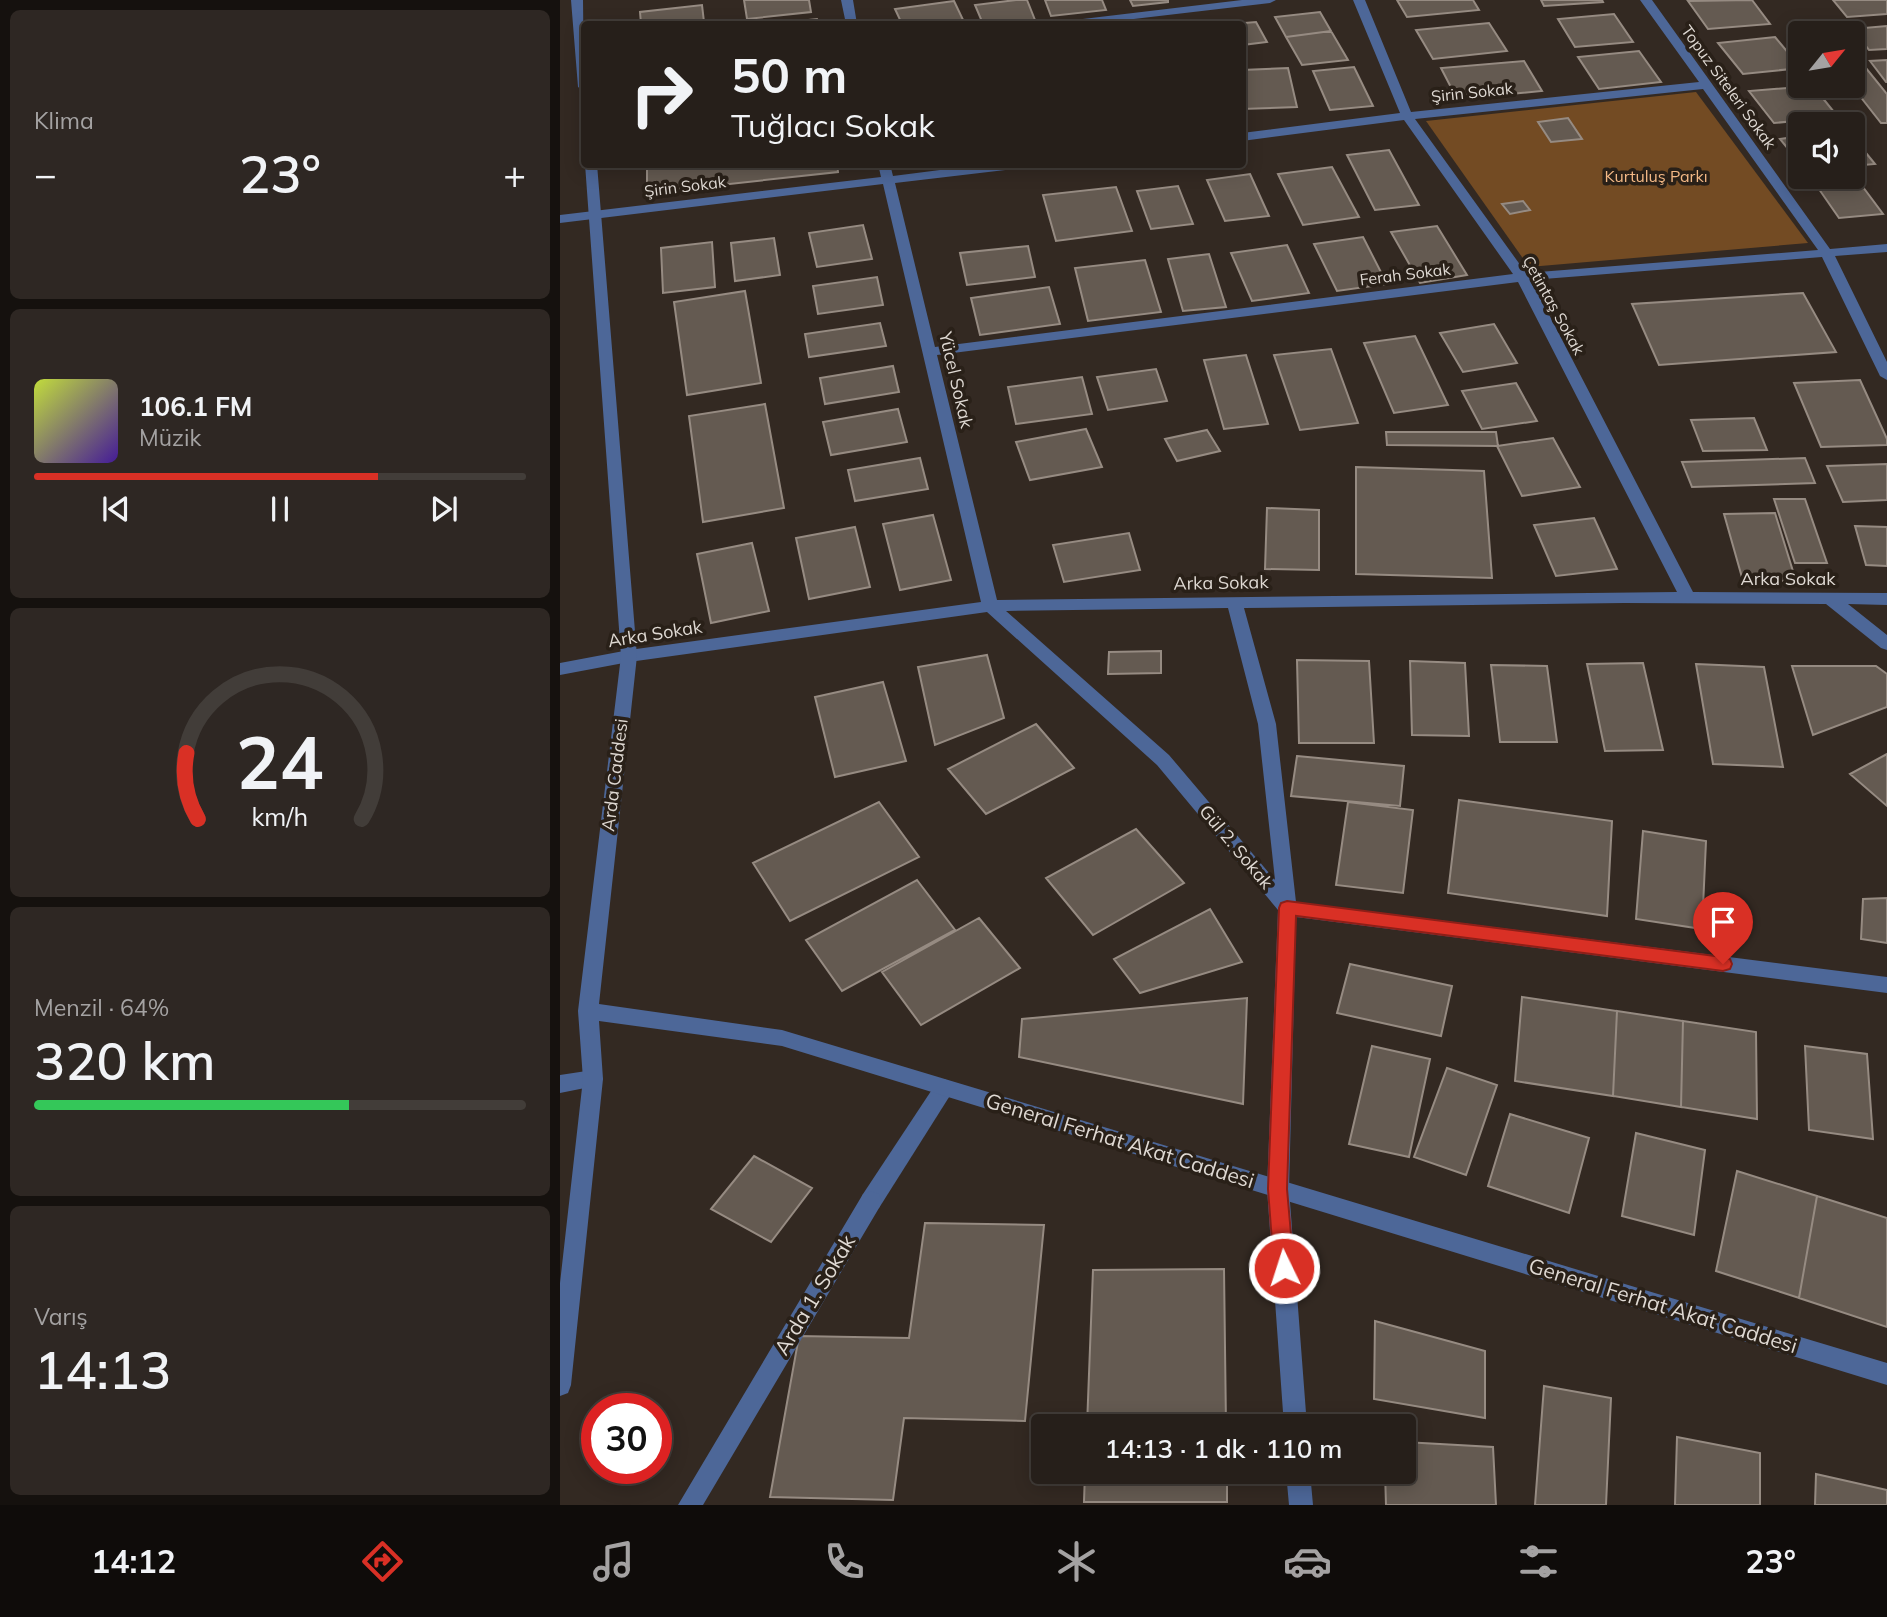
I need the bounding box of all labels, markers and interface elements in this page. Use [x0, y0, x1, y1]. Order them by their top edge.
street label: Topuz Siteleri Sokak [1677, 21, 1781, 153]
north arrow [1788, 21, 1866, 98]
map controls [1788, 21, 1865, 189]
text: 50 m [731, 44, 847, 105]
icon: right [616, 49, 707, 140]
street label: Şirin Sokak [1430, 78, 1515, 106]
text: Tuğlacı Sokak [731, 105, 935, 145]
text: Klima [34, 106, 94, 135]
button: sound [1788, 112, 1865, 189]
text: 23° [239, 141, 321, 206]
text: − [34, 150, 57, 198]
text: + [503, 150, 526, 198]
park label: Kurtuluş Parkı [1605, 166, 1707, 186]
street label: Şirin Sokak [643, 171, 728, 201]
street label: Çetintaş Sokak [1519, 252, 1590, 359]
street label: Ferah Sokak [1358, 258, 1452, 289]
street label: Yücel Sokak [934, 328, 979, 431]
text: 106.1 FM [139, 390, 252, 423]
text: Müzik [139, 423, 201, 452]
icon: previous [97, 490, 135, 528]
icon: pause [261, 490, 299, 528]
icon: next [425, 490, 463, 528]
street label: Arka Sokak [1740, 567, 1836, 590]
street label: Arka Sokak [1173, 570, 1270, 595]
street label: Arka Sokak [606, 615, 704, 652]
text: 24 [236, 716, 324, 807]
street label: Arda Caddesi [596, 717, 633, 833]
text: km/h [252, 800, 308, 831]
street label: Gül 2. Sokak [1195, 800, 1279, 894]
pin [1693, 892, 1753, 964]
icon: arrive [1704, 903, 1742, 941]
text: Menzil · 64% [34, 993, 169, 1022]
text: 320 km [34, 1028, 215, 1093]
street label: General Ferhat Akat Caddesi [983, 1087, 1258, 1193]
street label: Arda 1. Sokak [768, 1229, 860, 1359]
position arrow [1247, 1231, 1321, 1305]
street label: General Ferhat Akat Caddesi [1526, 1252, 1801, 1358]
text: Varış [34, 1302, 88, 1331]
text: 14:13 [34, 1337, 171, 1402]
speed limit sign: 30 [581, 1393, 672, 1484]
text: 14:13 · 1 dk · 110 m [1105, 1432, 1342, 1465]
icon: directions [358, 1537, 407, 1586]
icon: music [589, 1537, 638, 1586]
icon: phone [820, 1537, 869, 1586]
icon: climate [1052, 1537, 1101, 1586]
icon: car [1283, 1537, 1332, 1586]
icon: filters [1514, 1537, 1563, 1586]
text: 14:12 [91, 1541, 176, 1581]
text: 23° [1745, 1541, 1796, 1581]

